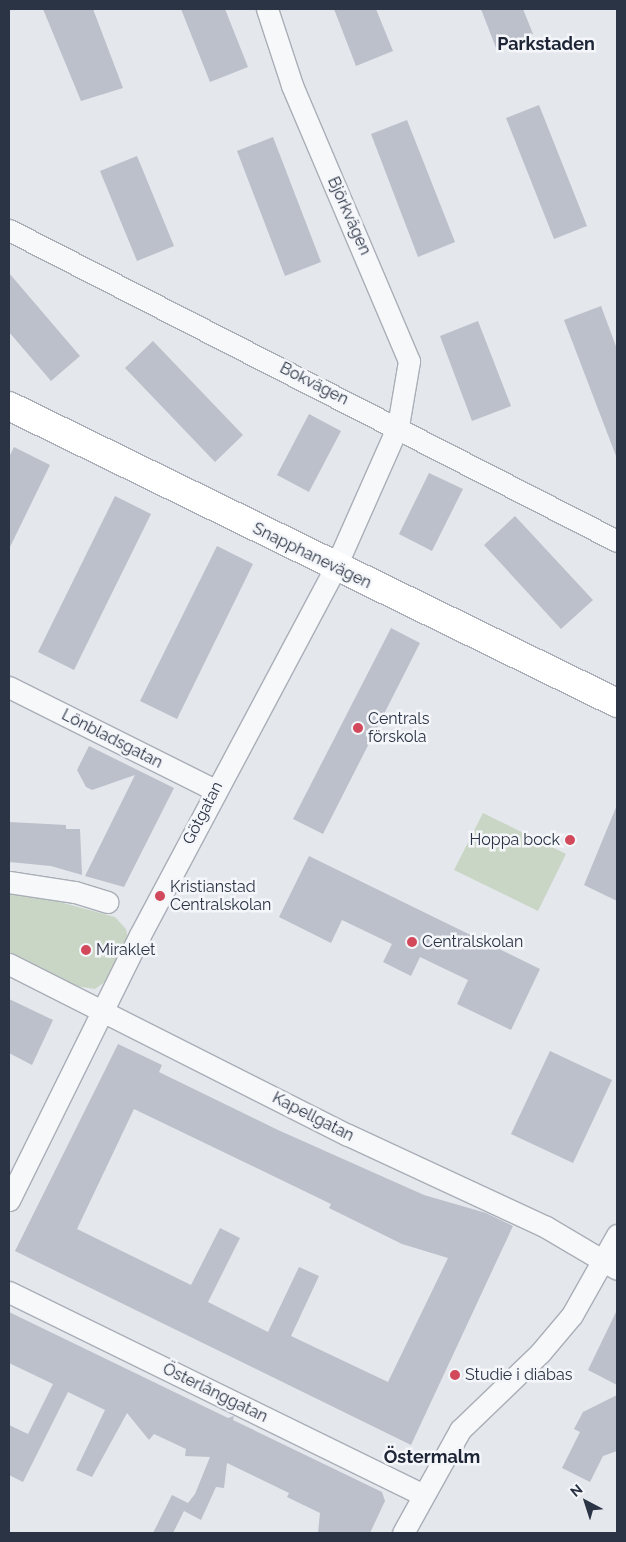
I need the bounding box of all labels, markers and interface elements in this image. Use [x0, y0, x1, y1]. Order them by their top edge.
district label: Parkstaden [497, 33, 595, 55]
street label: Björkvägen [323, 174, 375, 258]
street label: Bokvägen [277, 359, 351, 409]
street label: Snapphanevägen [250, 519, 374, 593]
street label: Lönbladsgatan [58, 705, 166, 773]
place label: Centrals förskola [368, 709, 429, 747]
marker: Centrals förskola [352, 722, 364, 734]
street label: Götgatan [179, 778, 227, 848]
place label: Hoppa bock [470, 830, 560, 850]
marker: Hoppa bock [564, 834, 576, 846]
place label: Kristianstad Centralskolan [170, 877, 271, 915]
marker: Kristianstad Centralskolan [154, 890, 166, 902]
place label: Centralskolan [422, 932, 523, 952]
marker: Centralskolan [406, 936, 418, 948]
place label: Miraklet [96, 940, 155, 960]
marker: Miraklet [80, 944, 92, 956]
street label: Kapellgatan [269, 1088, 357, 1146]
street label: Österlånggatan [159, 1359, 271, 1427]
place label: Studie i diabas [465, 1365, 572, 1385]
marker: Studie i diabas [449, 1369, 461, 1381]
district label: Östermalm [384, 1446, 480, 1468]
north arrow [561, 1477, 611, 1527]
text: N [567, 1481, 586, 1500]

